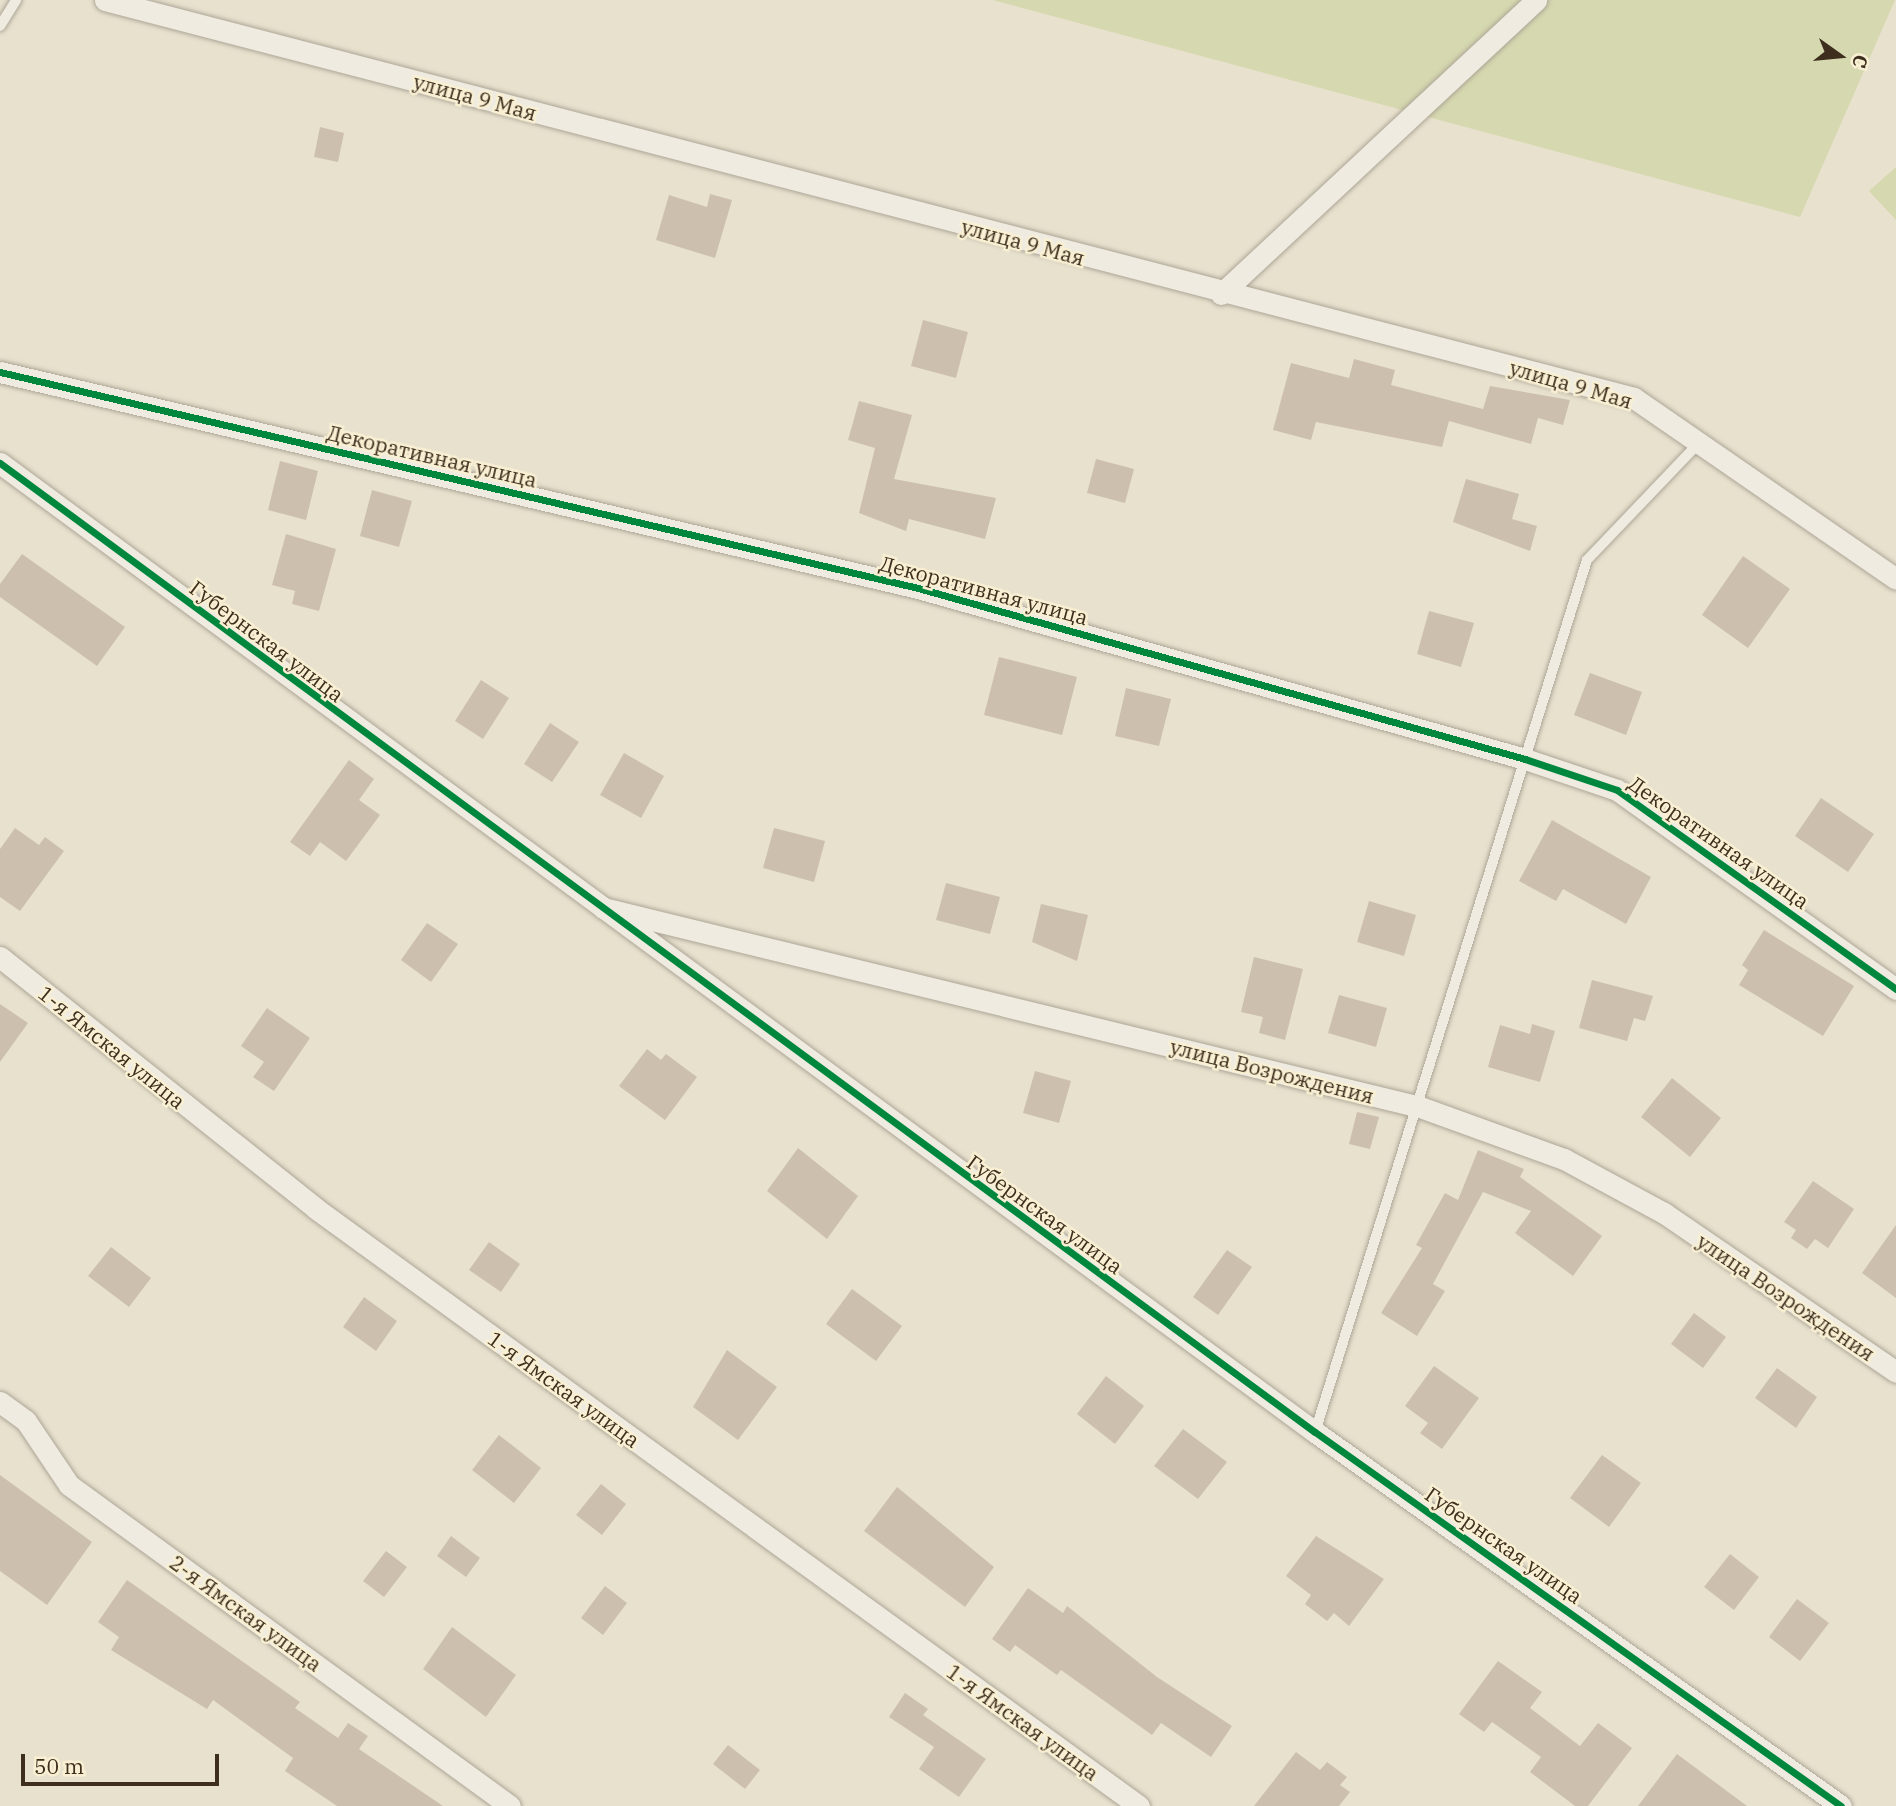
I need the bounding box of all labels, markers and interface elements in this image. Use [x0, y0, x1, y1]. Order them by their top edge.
north arrow [1805, 21, 1875, 91]
text: С [1847, 52, 1874, 71]
street label: улица 9 Мая [411, 68, 539, 126]
street label: улица 9 Мая [959, 213, 1087, 271]
street label: улица 9 Мая [1507, 354, 1635, 414]
street label: Декоративная улица [325, 420, 539, 492]
street label: Декоративная улица [877, 550, 1091, 630]
street label: Губернская улица [185, 575, 349, 707]
street label: Декоративная улица [1624, 770, 1814, 914]
street label: 1-я Ямская улица [34, 980, 190, 1114]
street label: улица Возрождения [1168, 1033, 1376, 1109]
street label: Губернская улица [962, 1149, 1128, 1279]
street label: улица Возрождения [1692, 1228, 1880, 1366]
street label: 1-я Ямская улица [483, 1325, 645, 1453]
street label: Губернская улица [1420, 1481, 1588, 1609]
street label: 2-я Ямская улица [165, 1549, 327, 1677]
street label: 1-я Ямская улица [942, 1658, 1104, 1786]
scale bar [24, 1740, 222, 1784]
text: 50 m [34, 1752, 84, 1780]

